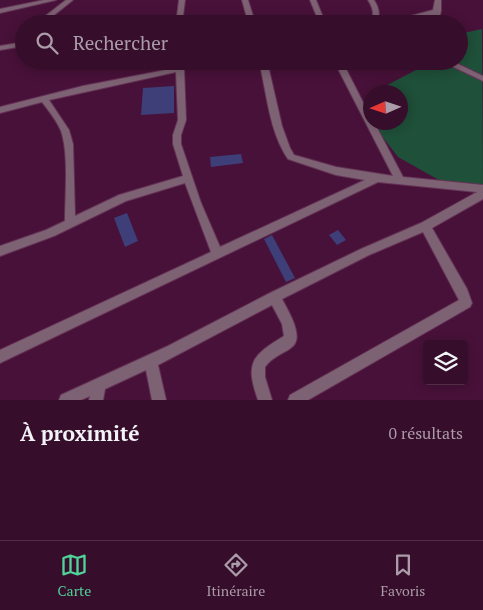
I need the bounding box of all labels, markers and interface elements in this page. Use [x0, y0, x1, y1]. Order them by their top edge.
search box [15, 15, 468, 70]
icon: search [33, 29, 61, 57]
text: Rechercher [73, 30, 168, 55]
north arrow [363, 85, 408, 130]
map controls [423, 340, 468, 385]
button: layers [423, 340, 468, 385]
text: À proximité [20, 419, 140, 447]
text: 0 résultats [389, 422, 463, 444]
tab: Carte [58, 551, 91, 600]
tab: Itinéraire [206, 551, 265, 600]
tab: Favoris [380, 551, 425, 600]

